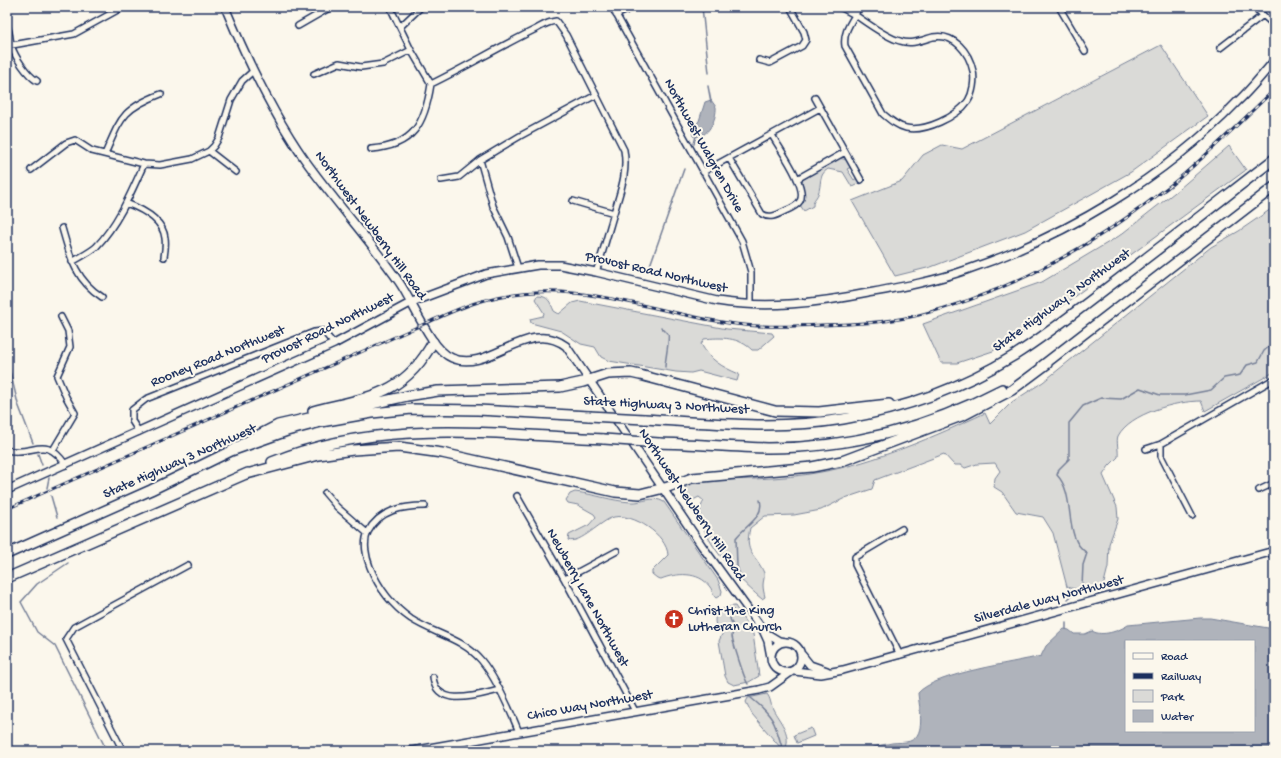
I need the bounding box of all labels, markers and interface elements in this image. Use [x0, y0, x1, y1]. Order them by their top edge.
street label: Northwest Walgren Drive [659, 76, 747, 216]
street label: Northwest Newberry Hill Road [310, 148, 431, 305]
street label: State Highway 3 Northwest [990, 245, 1135, 357]
street label: Provost Road Northwest [582, 248, 730, 298]
street label: Provost Road Northwest [258, 289, 398, 369]
street label: Rooney Road Northwest [148, 322, 289, 392]
street label: State Highway 3 Northwest [583, 393, 750, 419]
street label: State Highway 3 Northwest [101, 420, 260, 503]
street label: Northwest Newberry Hill Road [634, 426, 749, 586]
street label: Newberry Lane Northwest [542, 526, 633, 671]
street label: Silverdale Way Northwest [972, 572, 1127, 628]
place label: Christ the King Lutheran Church [688, 603, 782, 636]
church icon: Christ the King Lutheran Church [663, 608, 685, 630]
legend [1125, 640, 1255, 732]
text: Road [1161, 651, 1188, 665]
text: Railway [1161, 671, 1201, 685]
street label: Chico Way Northwest [526, 686, 655, 725]
text: Park [1160, 691, 1186, 705]
text: Water [1161, 711, 1195, 725]

